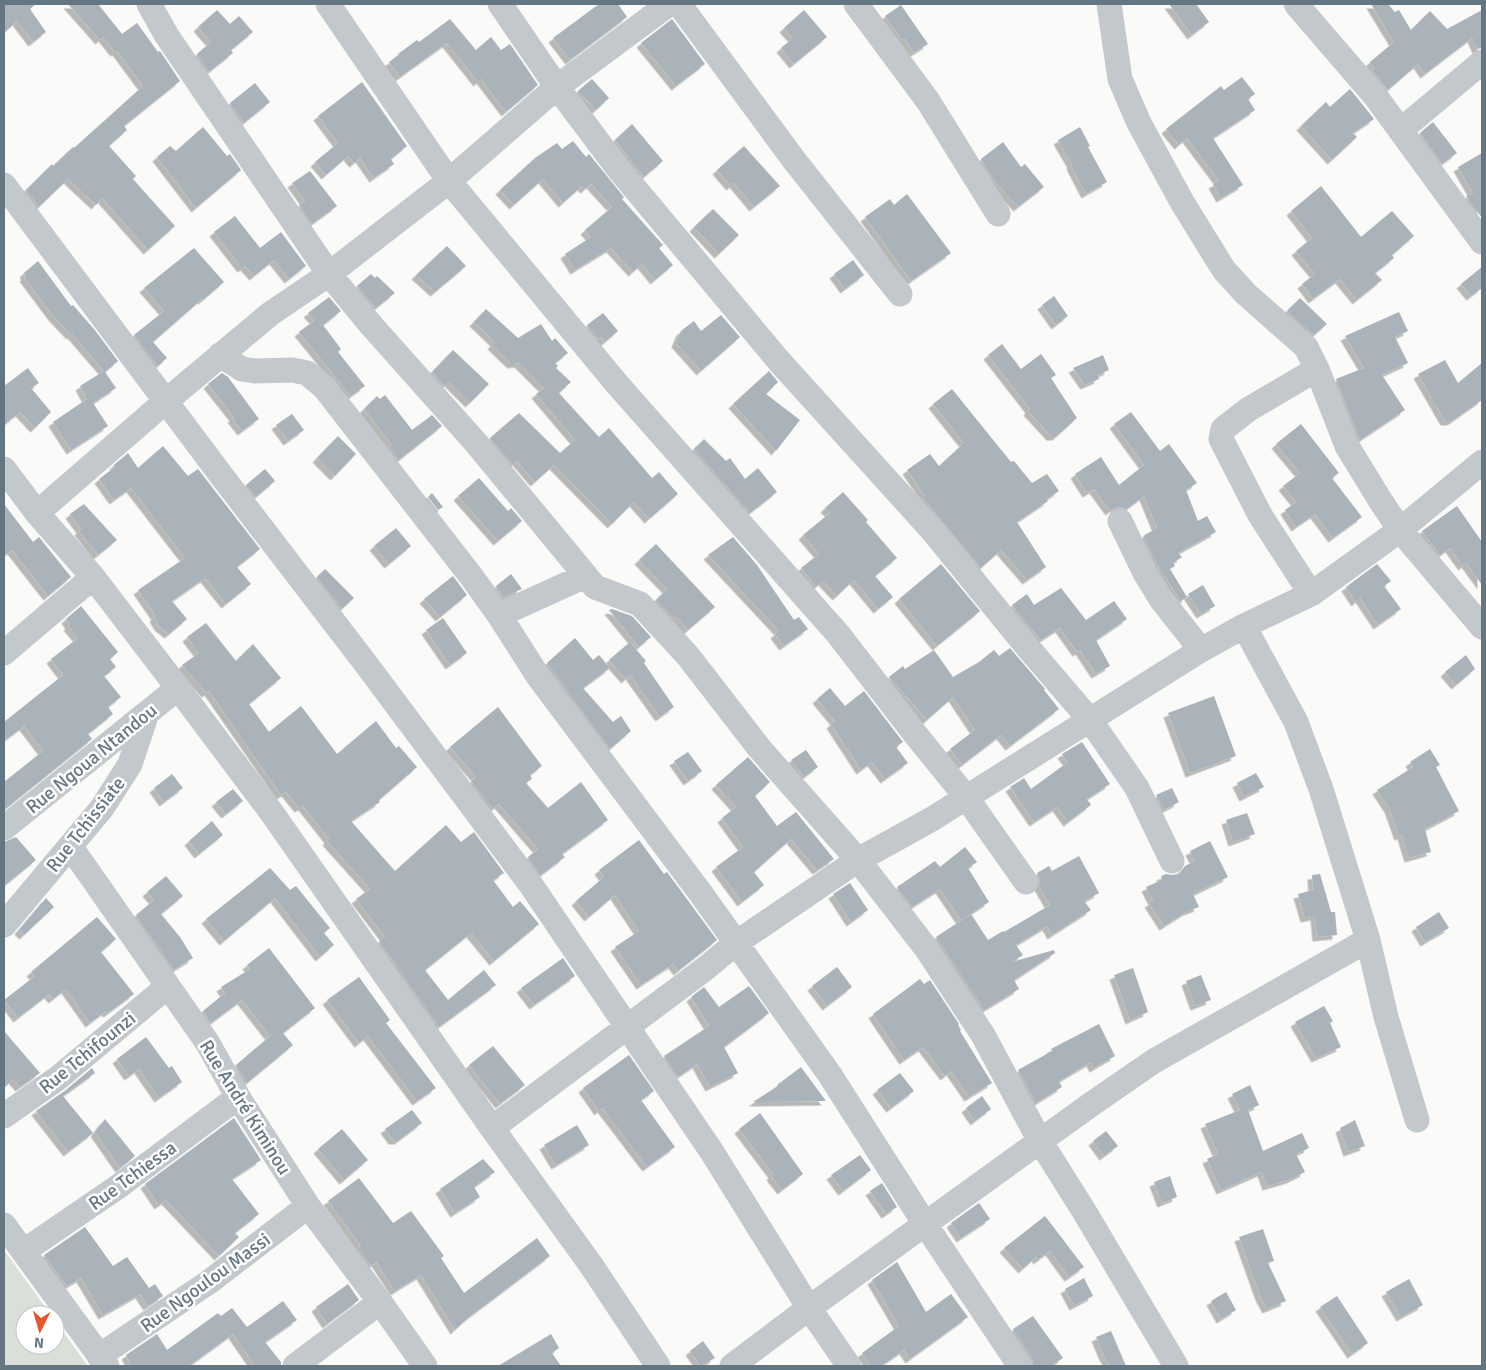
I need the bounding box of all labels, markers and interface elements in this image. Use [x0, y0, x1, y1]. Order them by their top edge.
street label: Rue Ngoua Ntandou [21, 698, 162, 819]
street label: Rue Tchissiate [41, 772, 130, 877]
street label: Rue Tchifounzi [34, 1006, 141, 1099]
street label: Rue André Kiminou [194, 1036, 296, 1180]
street label: Rue Tchiessa [84, 1136, 181, 1216]
street label: Rue Ngoulou Massi [136, 1228, 275, 1338]
north arrow [15, 1305, 65, 1355]
text: N [33, 1334, 45, 1351]

